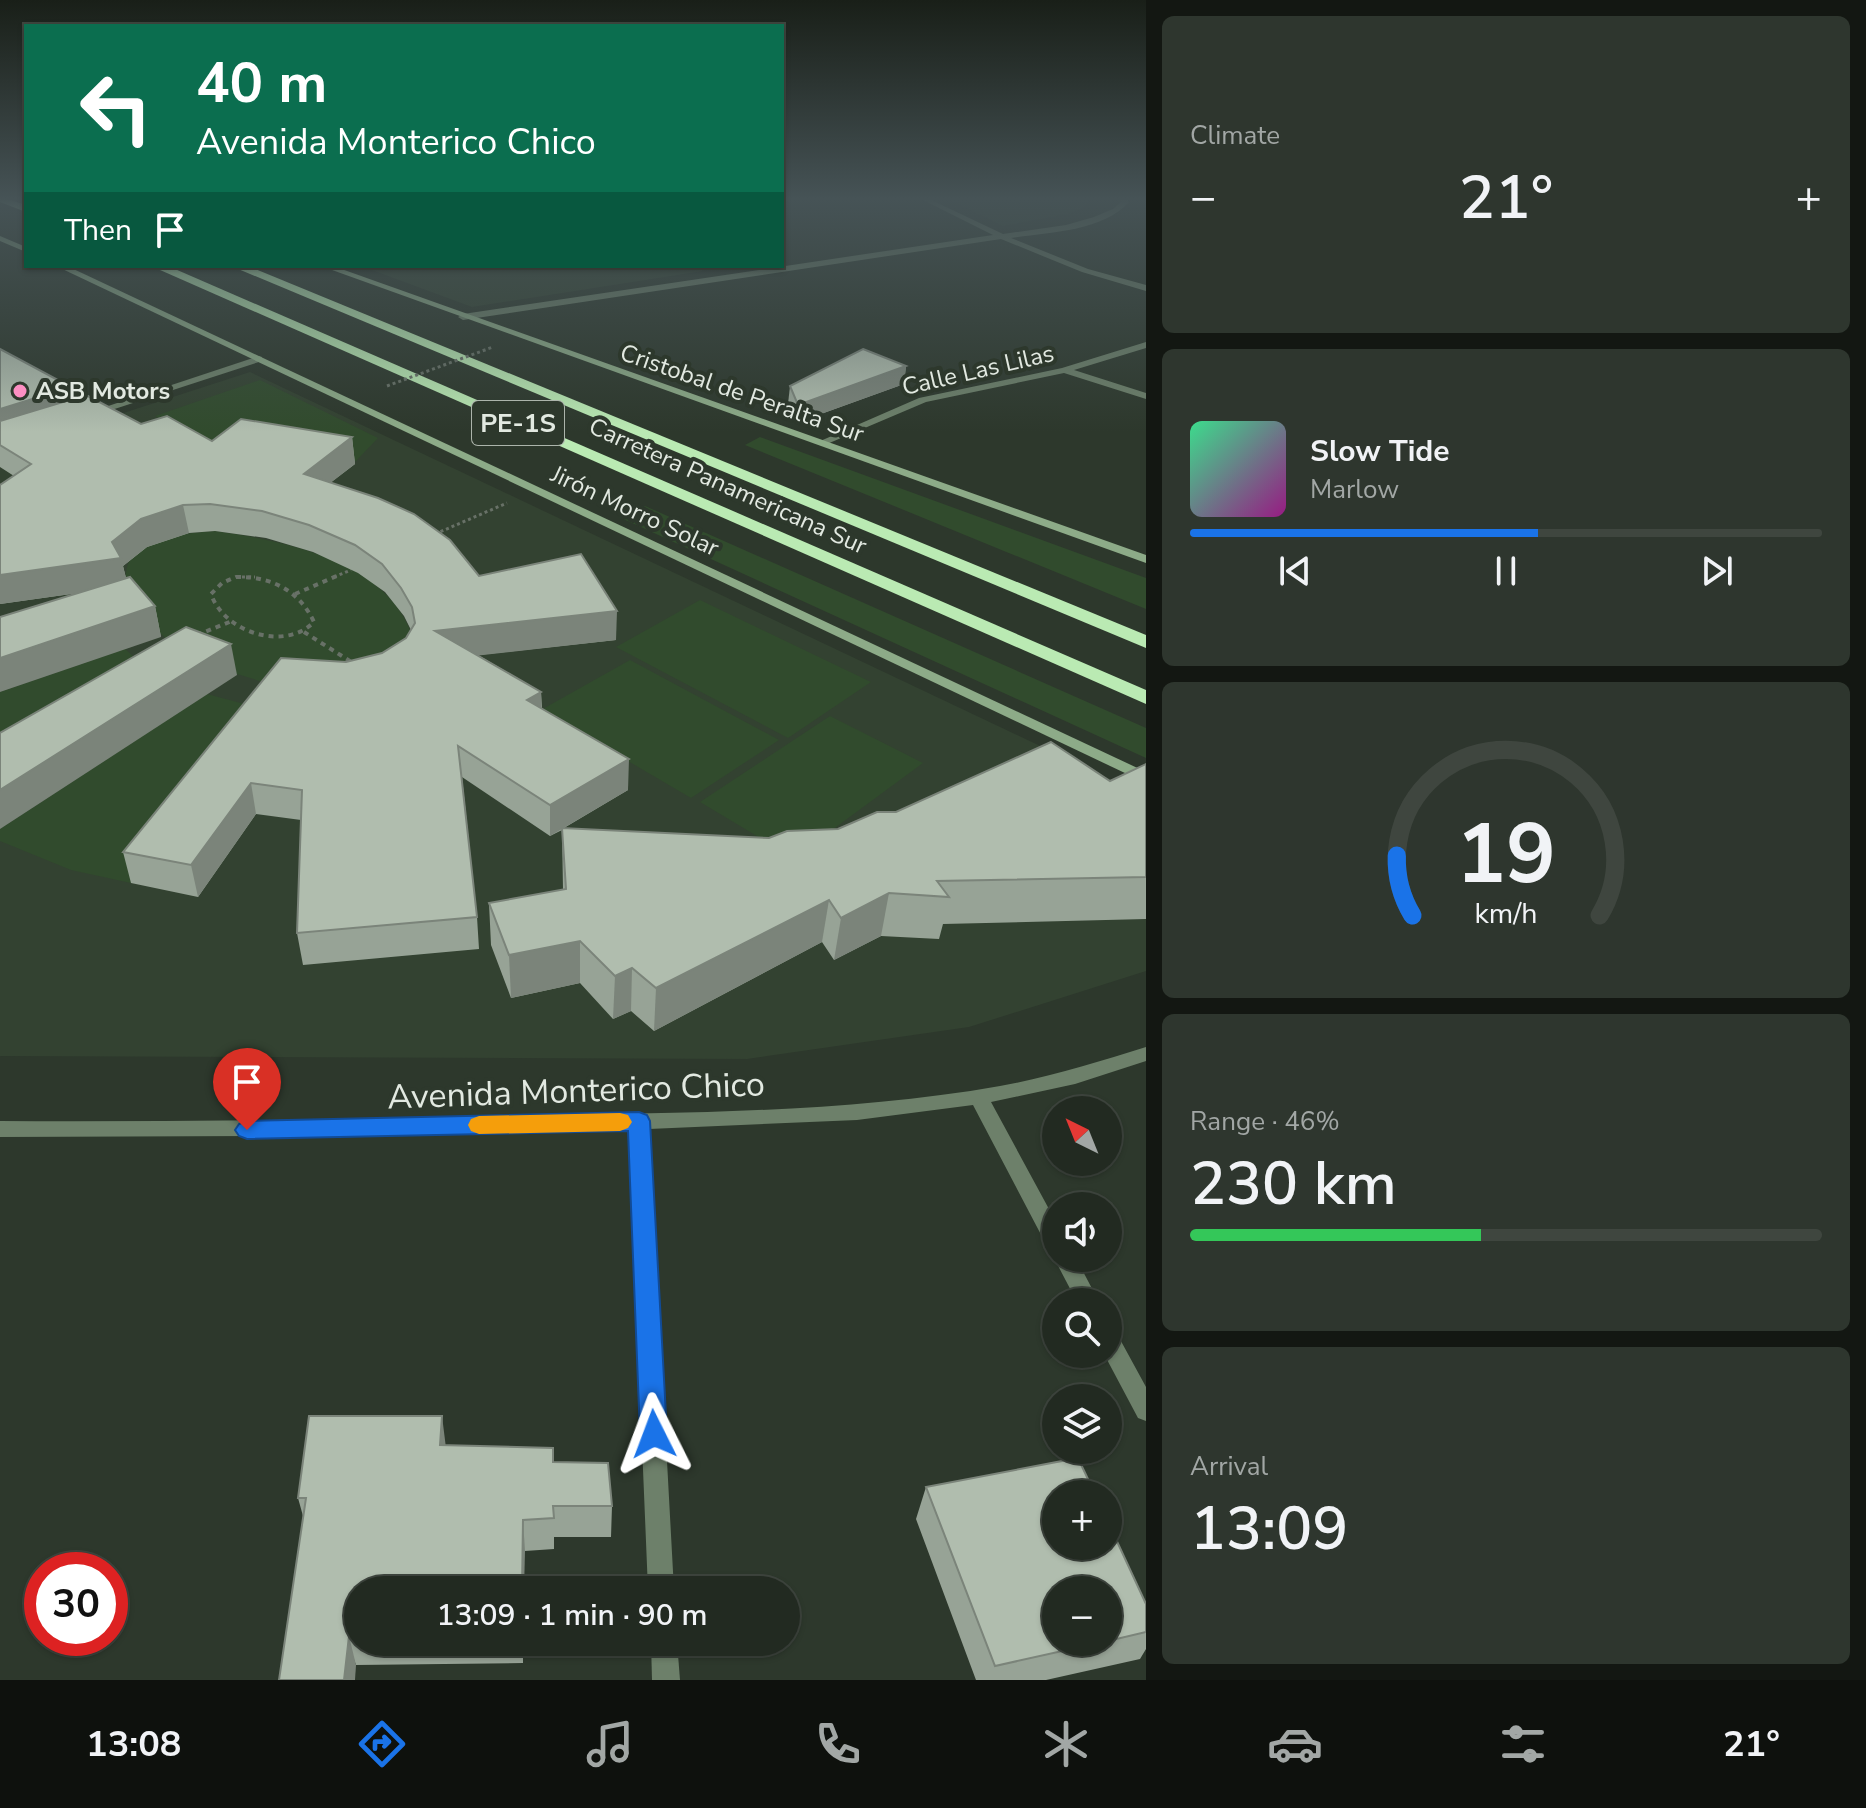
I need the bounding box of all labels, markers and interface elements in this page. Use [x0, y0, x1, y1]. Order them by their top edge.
text: 40 m [196, 45, 327, 122]
icon: left [64, 56, 168, 160]
text: Avenida Monterico Chico [196, 118, 596, 167]
text: Climate [1190, 118, 1280, 153]
text: 21° [1459, 157, 1553, 239]
text: − [1190, 168, 1216, 228]
text: + [1796, 168, 1822, 228]
icon: arrive [148, 208, 192, 252]
text: Then [64, 210, 132, 251]
street label: Cristobal de Peralta Sur [616, 336, 869, 450]
street label: Calle Las Lilas [899, 337, 1057, 403]
place label: ASB Motors [36, 375, 170, 407]
marker: ASB Motors [11, 382, 29, 400]
road number: PE-1S [472, 401, 564, 445]
street label: Carretera Panamericana Sur [584, 410, 872, 562]
text: Slow Tide [1310, 431, 1450, 472]
street label: Jirón Morro Solar [545, 458, 725, 564]
text: Marlow [1310, 472, 1399, 507]
icon: previous [1273, 549, 1317, 593]
icon: pause [1484, 549, 1528, 593]
icon: next [1695, 549, 1739, 593]
text: 19 [1456, 798, 1556, 911]
text: km/h [1475, 894, 1537, 933]
pin [213, 1048, 281, 1130]
icon: arrive [225, 1060, 269, 1104]
street label: Avenida Monterico Chico [387, 1061, 766, 1121]
north arrow [1042, 1096, 1122, 1176]
map controls [1042, 1096, 1122, 1656]
text: Range · 46% [1190, 1104, 1340, 1139]
text: 230 km [1190, 1143, 1397, 1225]
button: sound [1042, 1192, 1122, 1272]
button: search [1042, 1288, 1122, 1368]
button: layers [1042, 1384, 1122, 1464]
position arrow [612, 1392, 696, 1476]
text: Arrival [1190, 1449, 1268, 1484]
button: + [1042, 1480, 1122, 1560]
text: 13:09 [1190, 1488, 1348, 1570]
speed limit sign: 30 [24, 1552, 128, 1656]
button: − [1042, 1576, 1122, 1656]
text: 13:09 · 1 min · 90 m [436, 1595, 708, 1636]
icon: directions [354, 1716, 410, 1772]
icon: music [582, 1716, 638, 1772]
icon: phone [810, 1716, 866, 1772]
icon: climate [1038, 1716, 1094, 1772]
icon: car [1267, 1716, 1323, 1772]
icon: filters [1495, 1716, 1551, 1772]
text: 13:08 [86, 1720, 181, 1769]
text: 21° [1723, 1720, 1780, 1769]

